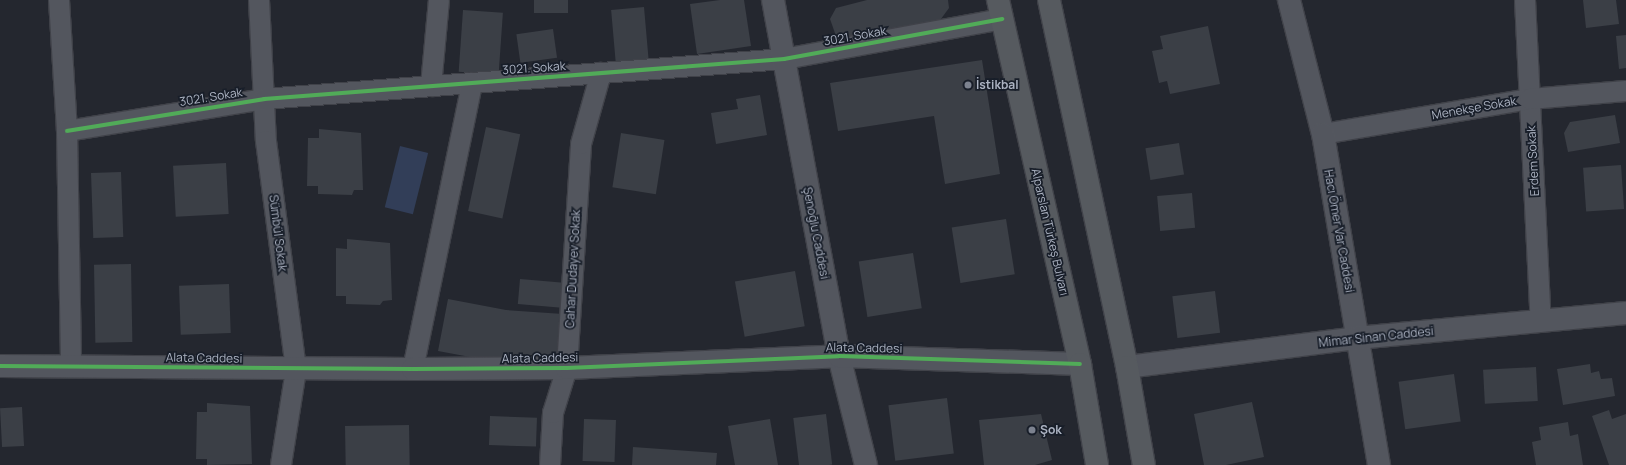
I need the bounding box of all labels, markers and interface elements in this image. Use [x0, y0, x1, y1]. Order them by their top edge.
street label: 3021. Sokak [822, 23, 888, 49]
street label: 3021. Sokak [502, 59, 566, 77]
place label: İstikbal [976, 78, 1019, 92]
marker: İstikbal [963, 80, 973, 90]
street label: 3021. Sokak [179, 85, 243, 109]
street label: Menekşe Sokak [1431, 93, 1517, 123]
street label: Erdem Sokak [1524, 125, 1542, 197]
street label: Alparslan Türkeş Bulvarı [1028, 167, 1072, 297]
street label: Hacı Ömer Var Caddesi [1321, 168, 1357, 294]
street label: Şenoğlu Caddesi [800, 186, 832, 280]
street label: Sümbül Sokak [266, 194, 290, 272]
street label: Cahar Dudayev Sokak [563, 209, 583, 329]
street label: Mimar Sinan Caddesi [1318, 324, 1434, 350]
street label: Alata Caddesi [826, 340, 902, 356]
street label: Alata Caddesi [166, 350, 242, 366]
street label: Alata Caddesi [502, 350, 578, 366]
place label: Şok [1040, 423, 1062, 437]
marker: Şok [1027, 425, 1037, 435]

